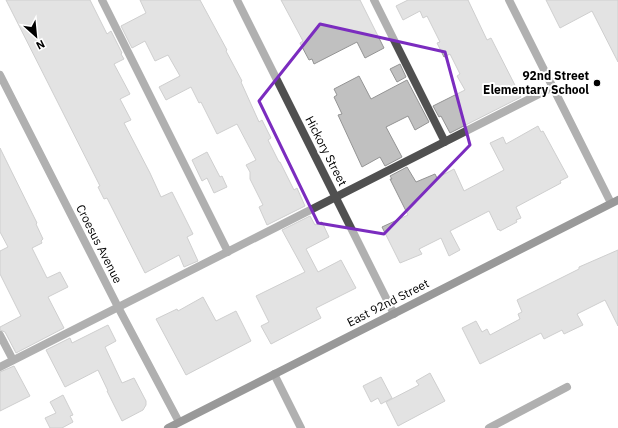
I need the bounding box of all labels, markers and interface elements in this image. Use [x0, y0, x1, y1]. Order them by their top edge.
north arrow [16, 16, 56, 56]
text: N [34, 37, 47, 53]
place label: 92nd Street Elementary School [483, 68, 589, 97]
marker: 92nd Street Elementary School [592, 78, 602, 88]
street label: Hickory Street [302, 113, 351, 188]
street label: Croesus Avenue [73, 202, 126, 286]
street label: East 92nd Street [344, 275, 431, 330]

